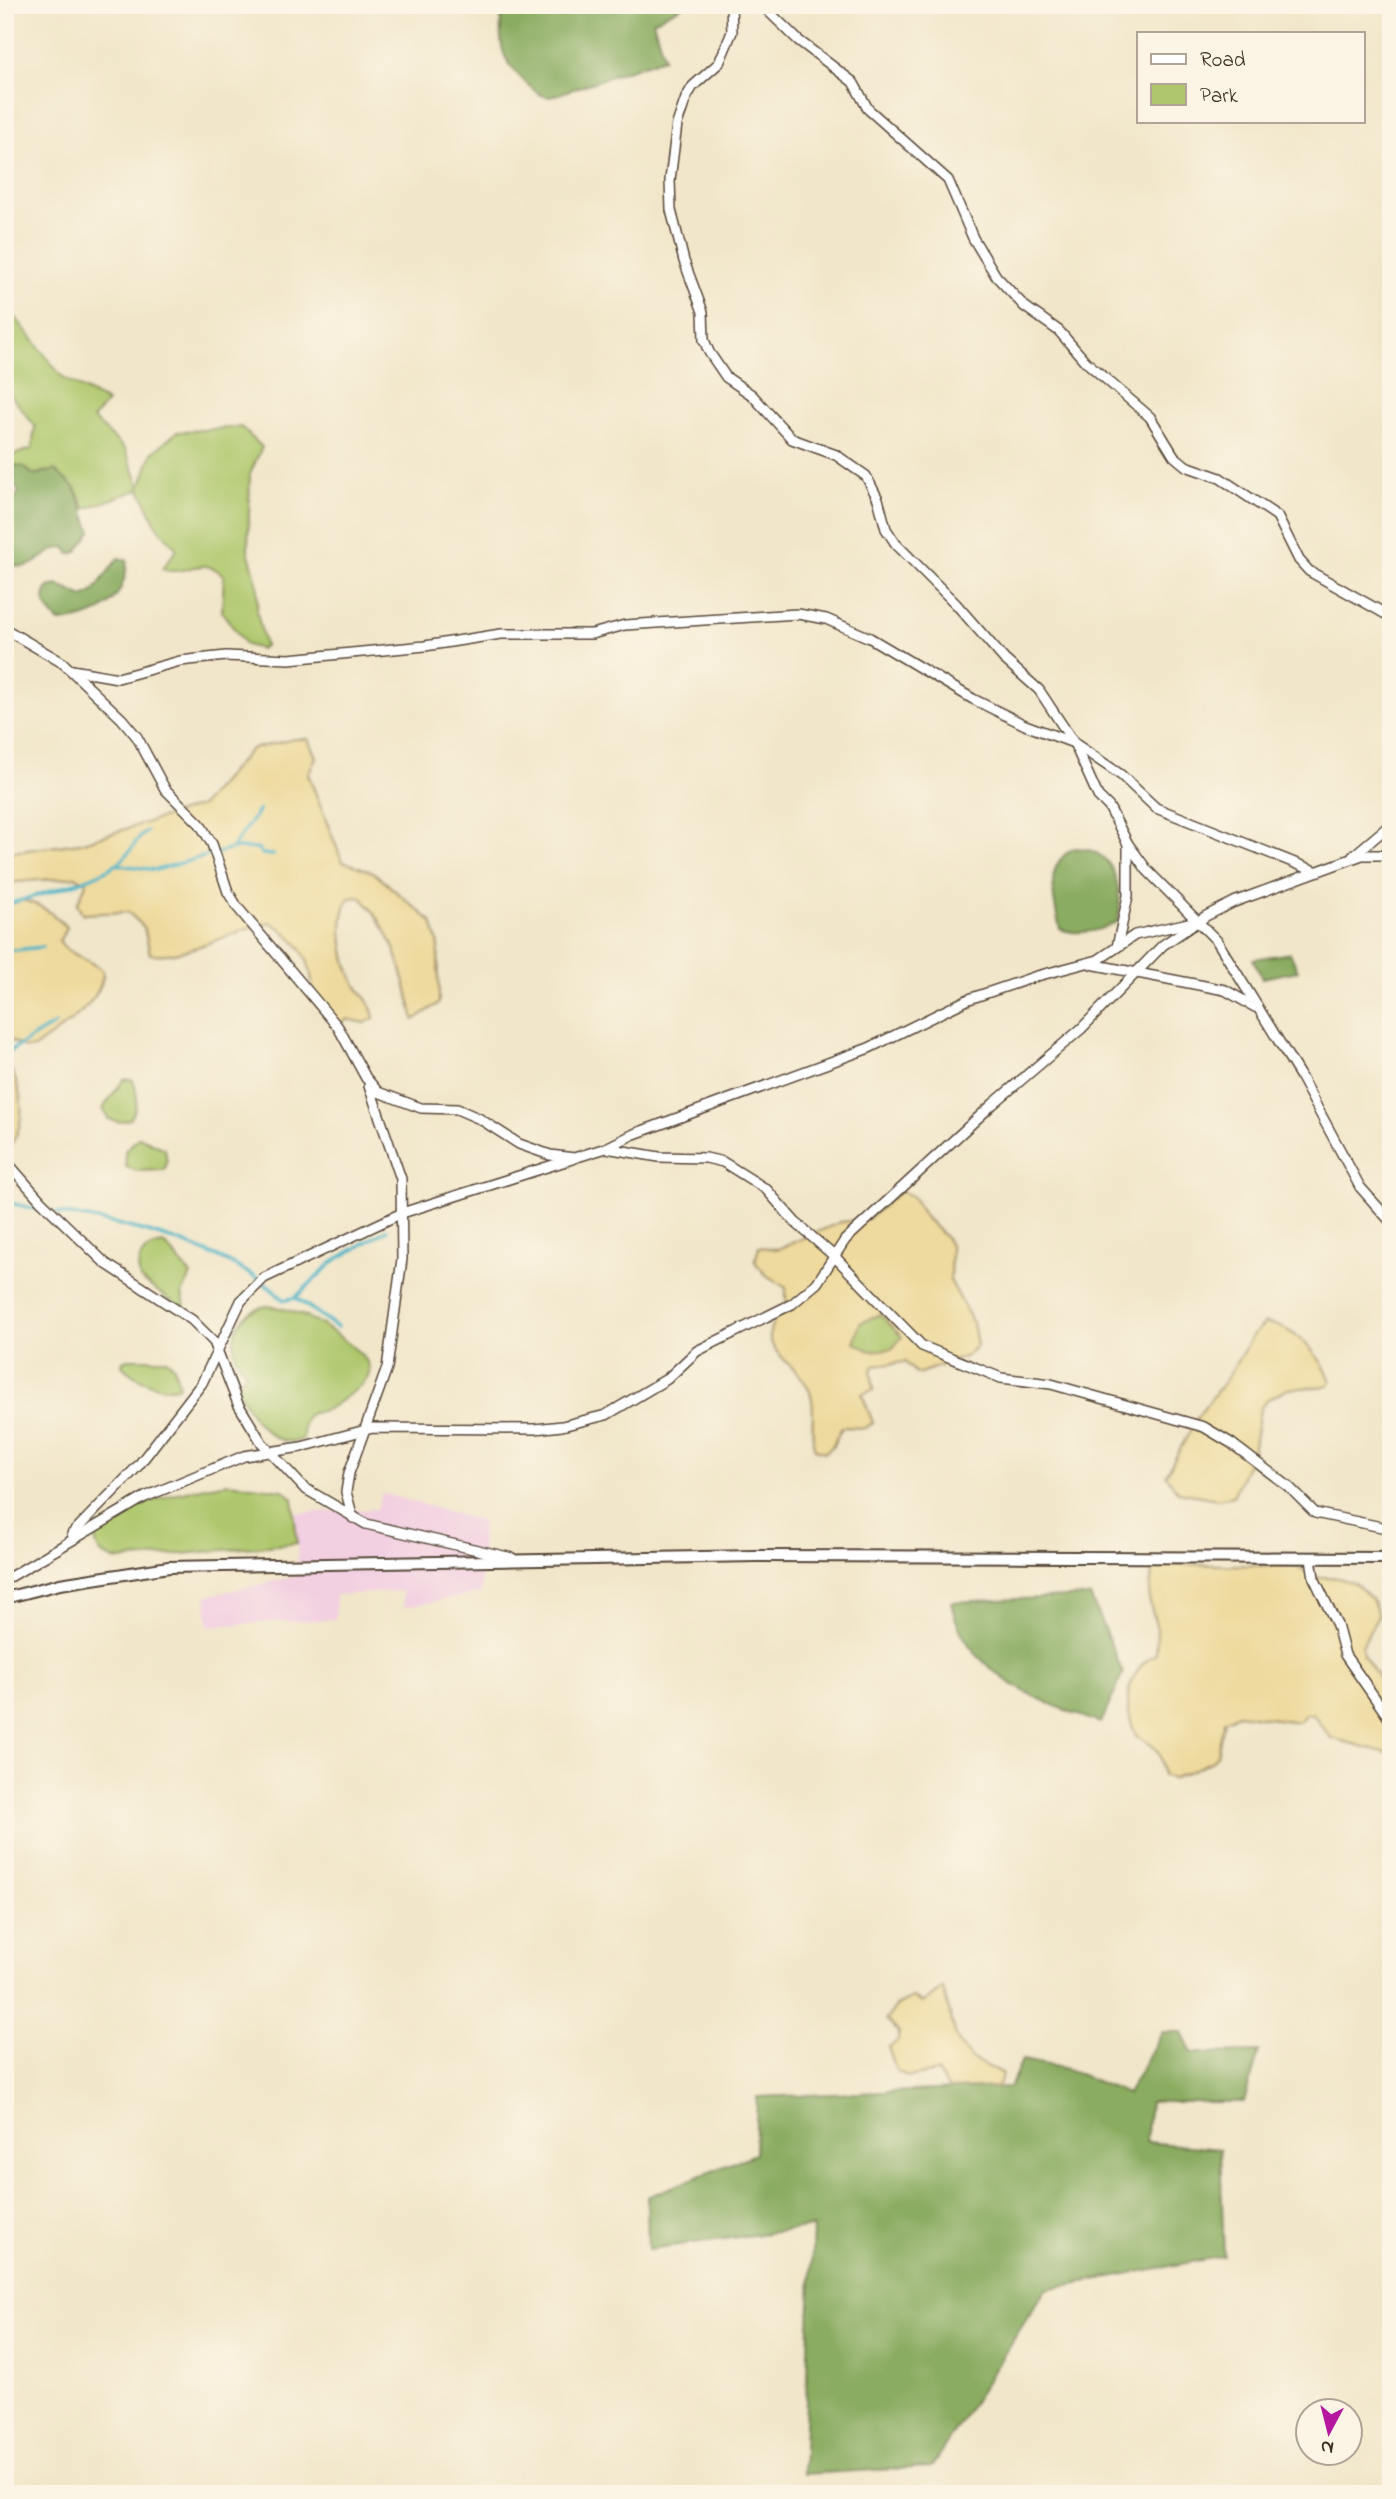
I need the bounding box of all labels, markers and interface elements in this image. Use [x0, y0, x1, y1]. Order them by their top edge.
legend [1137, 32, 1364, 122]
text: Road [1200, 46, 1246, 76]
text: Park [1200, 82, 1239, 112]
north arrow [1294, 2398, 1364, 2468]
text: N [1319, 2432, 1335, 2461]

